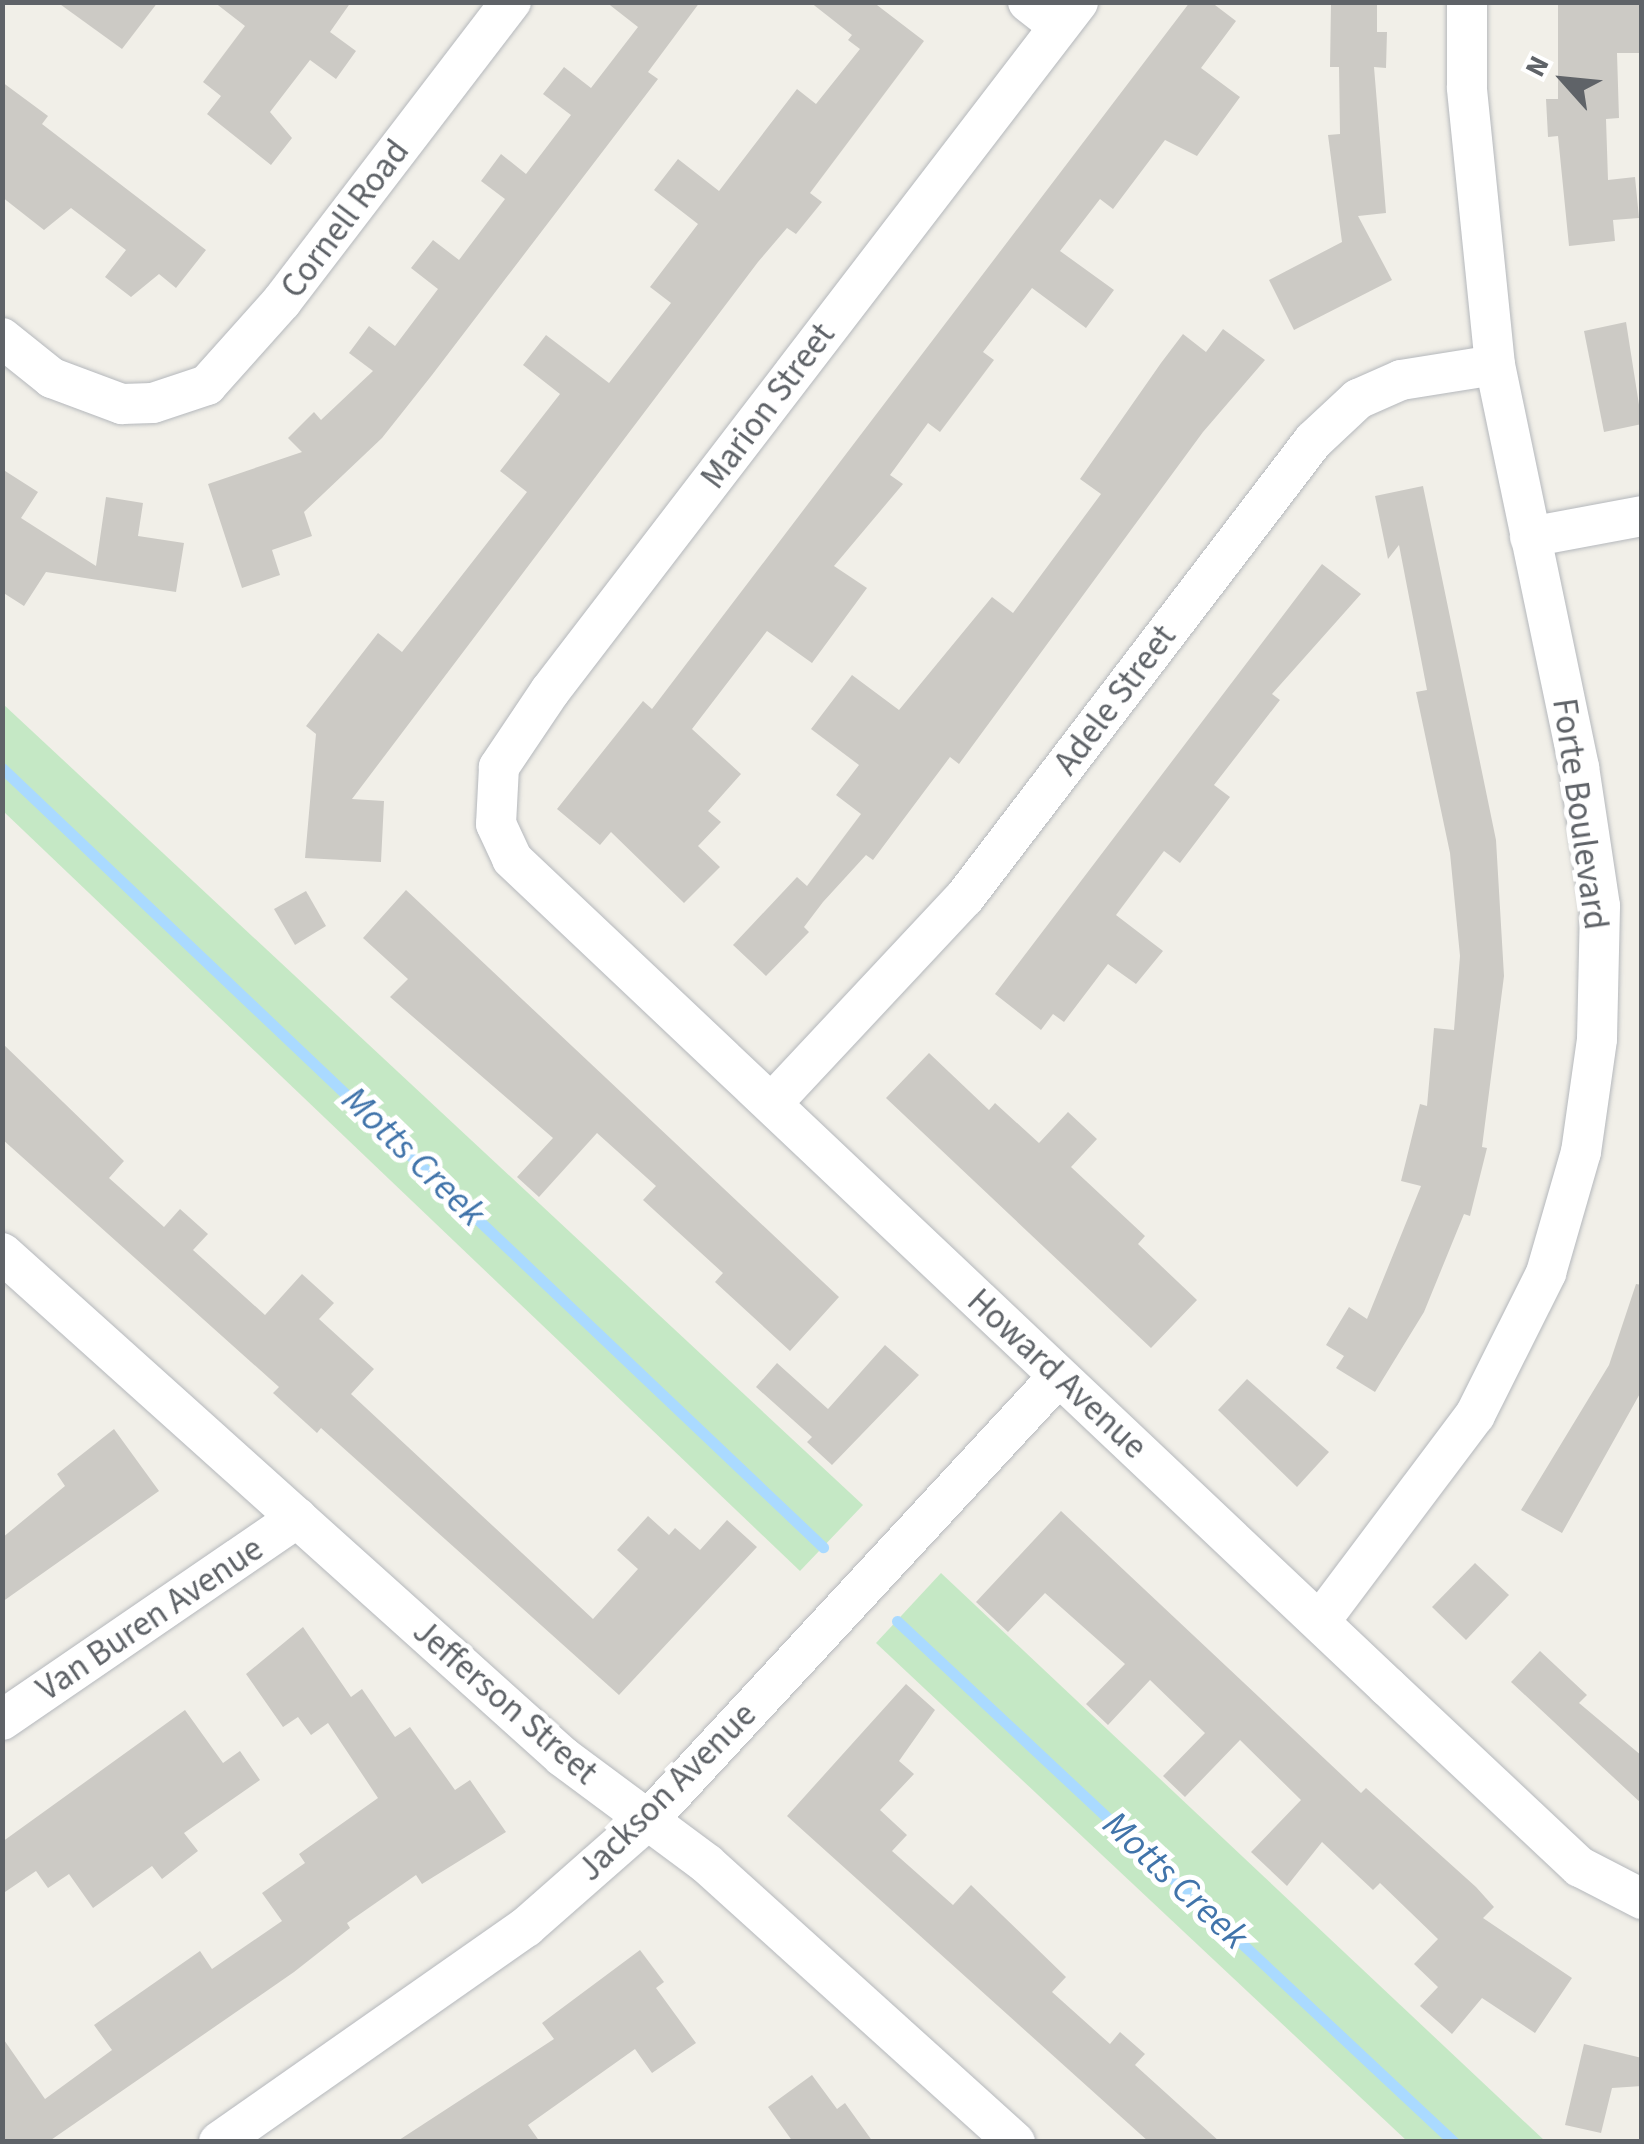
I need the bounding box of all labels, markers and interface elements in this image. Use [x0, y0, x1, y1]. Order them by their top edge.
north arrow [1514, 30, 1614, 130]
text: N [1515, 49, 1559, 84]
street label: Cornell Road [272, 131, 418, 307]
street label: Marion Street [692, 315, 844, 497]
street label: Adele Street [1045, 617, 1185, 783]
street label: Forte Boulevard [1543, 696, 1617, 932]
water label: Motts Creek [332, 1077, 494, 1237]
street label: Howard Avenue [958, 1280, 1156, 1468]
street label: Van Buren Avenue [29, 1528, 271, 1710]
street label: Jefferson Street [404, 1610, 606, 1794]
street label: Jackson Avenue [569, 1694, 765, 1890]
water label: Motts Creek [1093, 1802, 1257, 1960]

